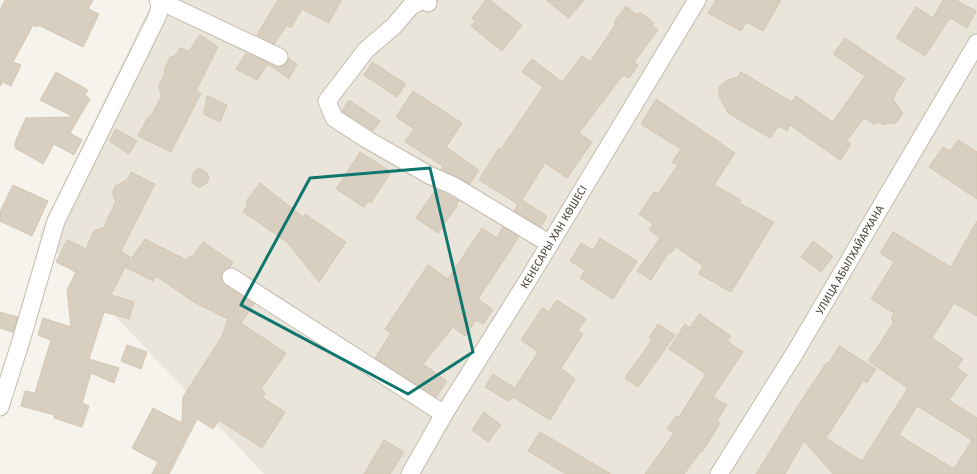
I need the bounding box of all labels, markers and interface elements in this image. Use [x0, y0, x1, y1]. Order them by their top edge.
street label: КЕНЕСАРЫ ХАН КӨШЕСІ [518, 183, 590, 291]
street label: УЛИЦА АБЫЛХАЙАРХАНА [813, 202, 887, 317]

